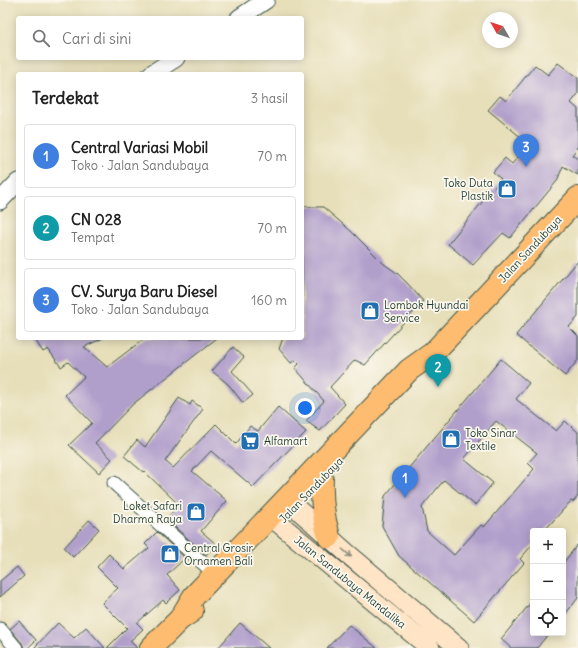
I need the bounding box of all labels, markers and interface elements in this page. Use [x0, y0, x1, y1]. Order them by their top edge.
north arrow [482, 12, 518, 48]
search box [16, 16, 304, 60]
icon: search [30, 27, 52, 49]
text: Cari di sini [62, 29, 131, 48]
text: Terdekat [32, 87, 99, 109]
text: 3 hasil [251, 90, 288, 107]
pin: 3 [513, 134, 539, 167]
text: Central Variasi Mobil [71, 138, 208, 157]
text: 1 [43, 148, 49, 165]
text: 70 m [258, 148, 287, 165]
text: Toko · Jalan Sandubaya [71, 157, 209, 174]
place label: Toko Duta Plastik [443, 176, 493, 203]
shop icon: Toko Duta Plastik [496, 178, 518, 200]
text: CN 028 [71, 210, 122, 229]
street label: Jalan Sandubaya [496, 213, 564, 285]
text: 2 [42, 220, 50, 237]
text: 70 m [258, 220, 287, 237]
text: Tempat [71, 229, 115, 246]
text: CV. Surya Baru Diesel [71, 282, 217, 301]
text: 3 [42, 292, 50, 309]
text: 160 m [251, 292, 287, 309]
place label: Lombok Hyundai Service [384, 298, 468, 325]
shop icon: Lombok Hyundai Service [359, 300, 381, 322]
text: Toko · Jalan Sandubaya [71, 301, 209, 318]
pin: 2 [425, 354, 451, 387]
your location [295, 398, 315, 418]
place label: Toko Sinar Textile [465, 426, 517, 453]
shop icon: Toko Sinar Textile [440, 428, 462, 450]
supermarket icon: Alfamart [239, 430, 261, 452]
place label: Alfamart [264, 434, 308, 448]
street label: Jalan Sandubaya [276, 454, 346, 526]
pin: 1 [392, 465, 418, 498]
place label: Loket Safari Dharma Raya [113, 499, 182, 526]
shop icon: Loket Safari Dharma Raya [185, 501, 207, 523]
map controls [530, 528, 566, 636]
button: + [530, 528, 566, 564]
street label: Jalan Sandubaya Mandalika [291, 533, 409, 631]
place label: Central Grosir Ornamen Bali [184, 541, 254, 568]
shop icon: Central Grosir Ornamen Bali [159, 543, 181, 565]
one-way arrow [341, 548, 351, 557]
button: − [530, 564, 566, 600]
button: locate [530, 600, 566, 636]

